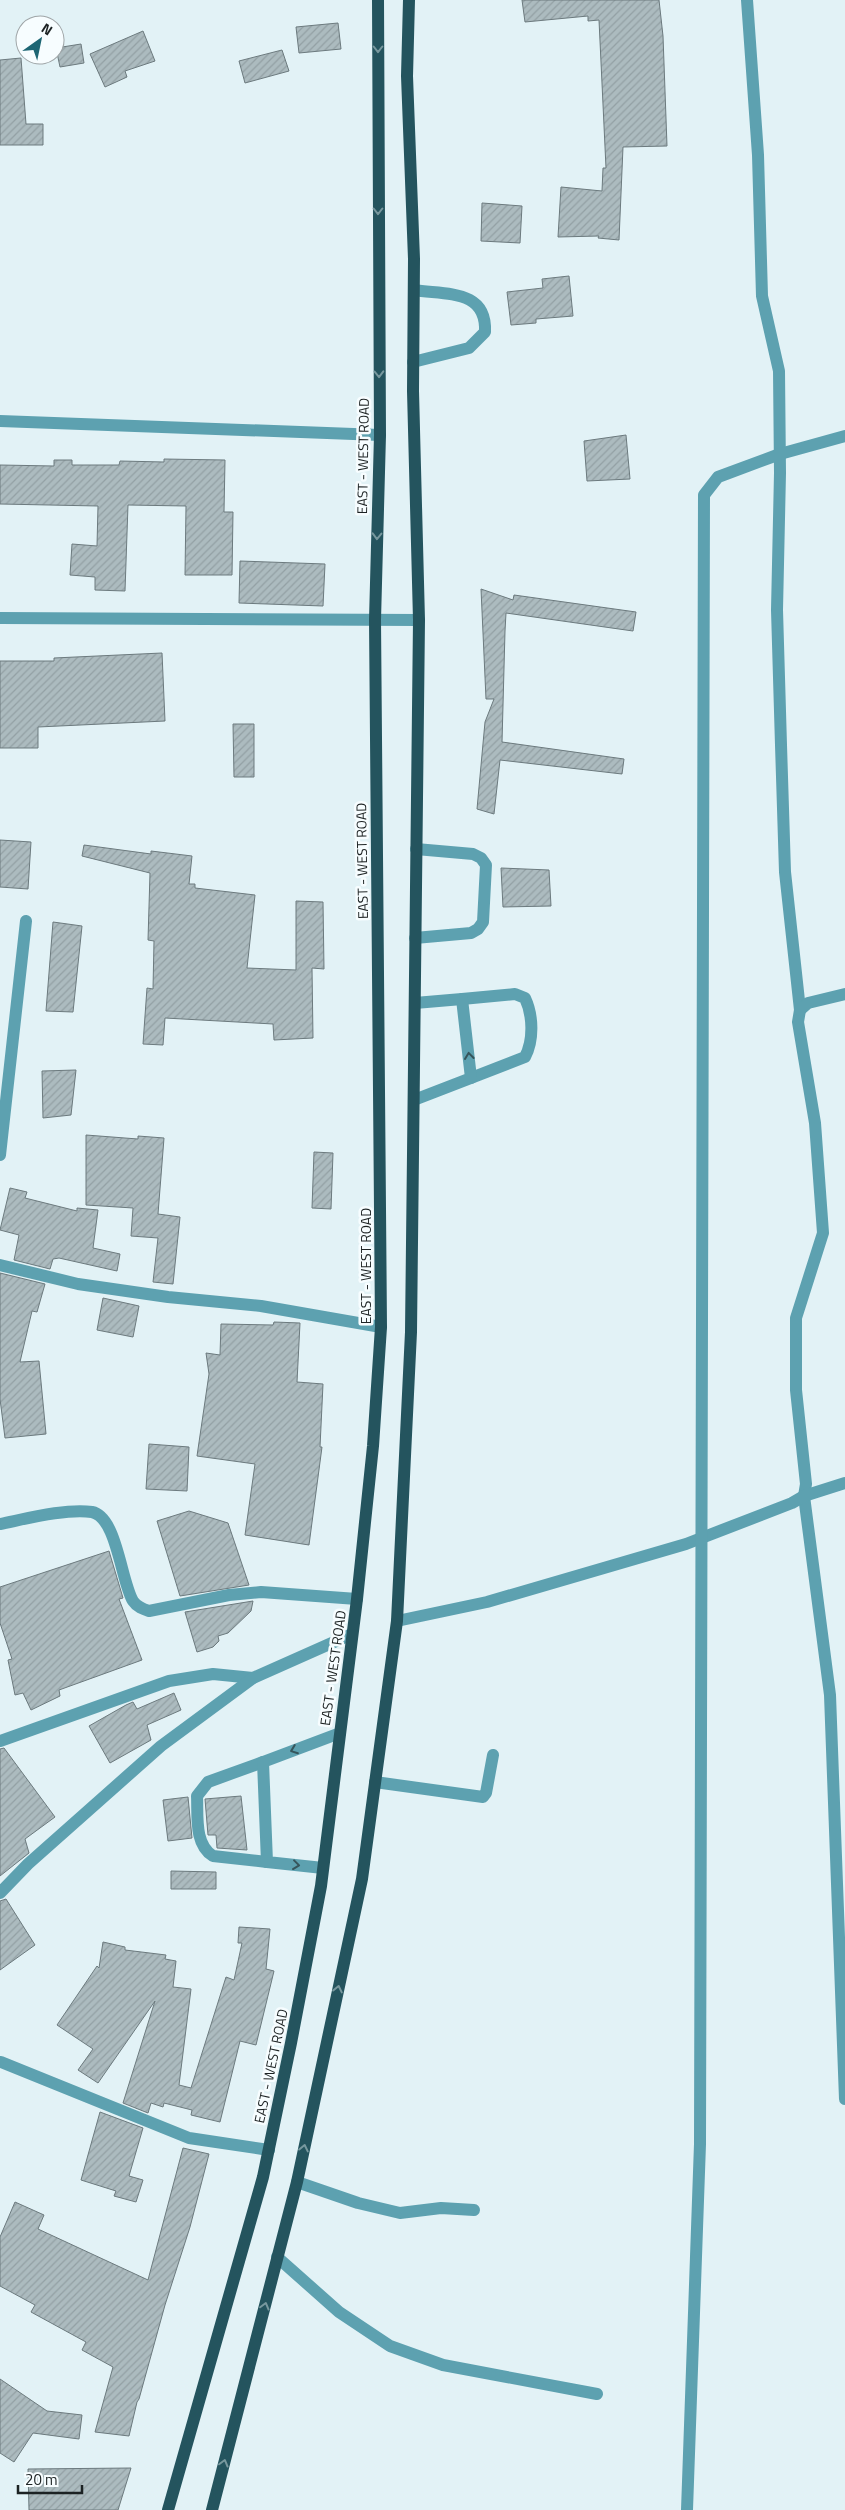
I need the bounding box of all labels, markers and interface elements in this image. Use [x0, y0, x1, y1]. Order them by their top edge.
north arrow [15, 15, 65, 65]
text: N [38, 17, 57, 40]
one-way arrow [373, 45, 383, 53]
one-way arrow [373, 208, 383, 215]
one-way arrow [374, 370, 384, 378]
street label: EAST - WEST ROAD [351, 398, 374, 514]
one-way arrow [372, 532, 382, 540]
street label: EAST - WEST ROAD [350, 803, 373, 919]
one-way arrow [464, 1052, 475, 1060]
street label: EAST - WEST ROAD [355, 1208, 376, 1324]
street label: EAST - WEST ROAD [314, 1609, 351, 1727]
one-way arrow [290, 1744, 299, 1754]
one-way arrow [293, 1859, 301, 1870]
one-way arrow [332, 1985, 343, 1994]
street label: EAST - WEST ROAD [248, 2007, 293, 2125]
one-way arrow [298, 2143, 309, 2152]
one-way arrow [259, 2302, 269, 2310]
one-way arrow [218, 2458, 229, 2467]
scale bar [18, 2462, 81, 2494]
text: 20 m [25, 2468, 58, 2491]

